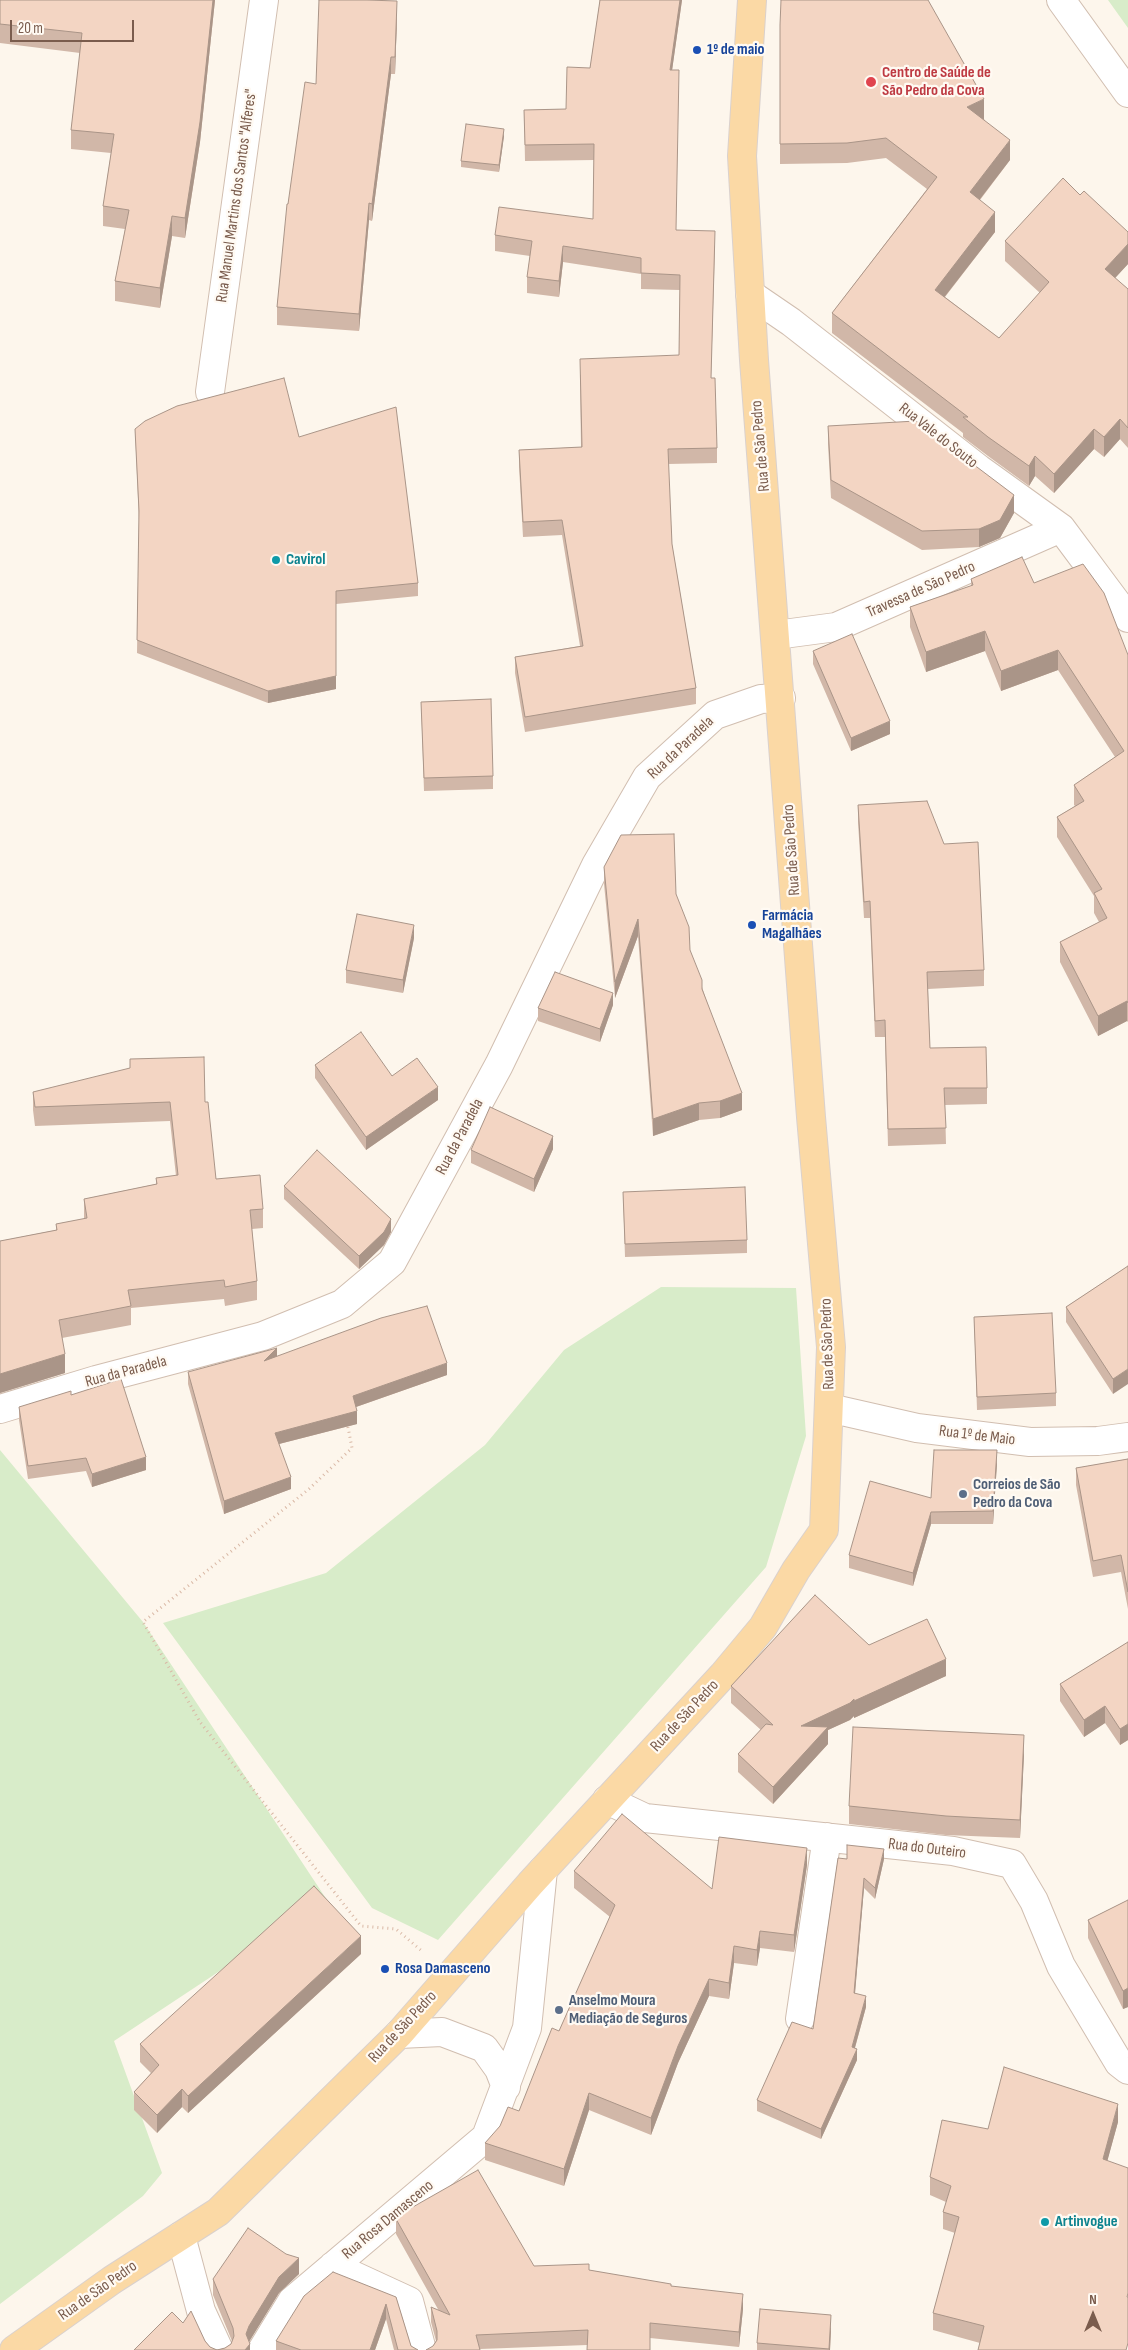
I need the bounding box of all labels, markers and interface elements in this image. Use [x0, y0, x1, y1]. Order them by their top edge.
scale bar [12, 10, 136, 42]
text: 20 m [18, 19, 43, 38]
place label: 1º de maio [707, 40, 764, 60]
marker: 1º de maio [691, 44, 703, 56]
place label: Centro de Saúde de São Pedro da Cova [882, 63, 991, 101]
marker: Centro de Saúde de São Pedro da Cova [864, 75, 878, 89]
street label: Rua Manuel Martins dos Santos "Alferes" [213, 88, 261, 304]
street label: Rua Vale do Souto [895, 399, 981, 473]
street label: Rua de São Pedro [747, 400, 775, 492]
place label: Cavirol [286, 550, 325, 570]
marker: Cavirol [270, 554, 282, 566]
street label: Travessa de São Pedro [864, 557, 978, 623]
street label: Rua da Paradela [644, 712, 718, 784]
street label: Rua de São Pedro [779, 804, 805, 896]
place label: Farmácia Magalhães [762, 906, 822, 944]
marker: Farmácia Magalhães [746, 919, 758, 931]
street label: Rua da Paradela [432, 1096, 488, 1178]
street label: Rua de São Pedro [817, 1298, 839, 1390]
street label: Rua da Paradela [83, 1352, 169, 1392]
street label: Rua 1º de Maio [938, 1422, 1016, 1450]
place label: Correios de São Pedro da Cova [973, 1475, 1061, 1513]
marker: Correios de São Pedro da Cova [957, 1488, 969, 1500]
street label: Rua de São Pedro [647, 1676, 723, 1756]
street label: Rua do Outeiro [887, 1835, 967, 1863]
place label: Rosa Damasceno [395, 1959, 491, 1979]
marker: Rosa Damasceno [379, 1963, 391, 1975]
street label: Rua de São Pedro [365, 1987, 441, 2067]
place label: Anselmo Moura Mediação de Seguros [569, 1991, 687, 2029]
marker: Anselmo Moura Mediação de Seguros [553, 2004, 565, 2016]
street label: Rua Rosa Damasceno [338, 2176, 438, 2264]
place label: Artinvogue [1055, 2212, 1118, 2232]
marker: Artinvogue [1039, 2216, 1051, 2228]
street label: Rua de São Pedro [55, 2257, 141, 2325]
north arrow [1068, 2290, 1118, 2340]
text: N [1089, 2291, 1097, 2308]

